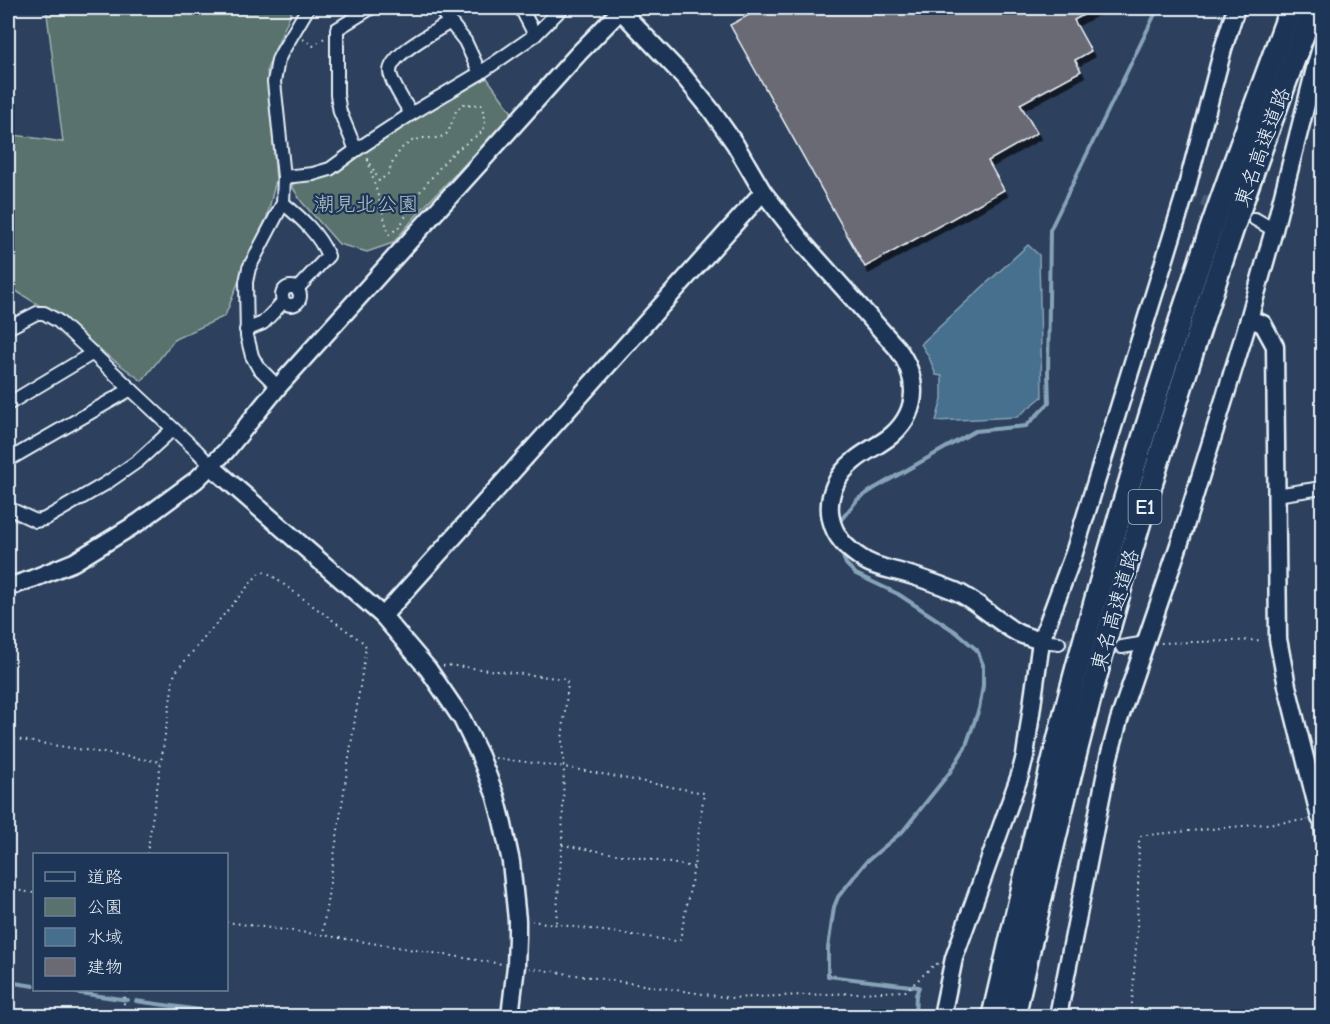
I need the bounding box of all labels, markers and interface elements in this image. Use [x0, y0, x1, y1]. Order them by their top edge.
street label: 東名高速道路 [1229, 84, 1295, 210]
park label: 潮見北公園 [314, 192, 419, 216]
road number: E1 [1128, 490, 1162, 524]
street label: 東名高速道路 [1086, 546, 1144, 674]
legend [33, 853, 228, 991]
text: 道路 [87, 867, 123, 888]
text: 公園 [87, 897, 123, 918]
text: 水域 [87, 927, 123, 948]
text: 建物 [87, 957, 123, 978]

